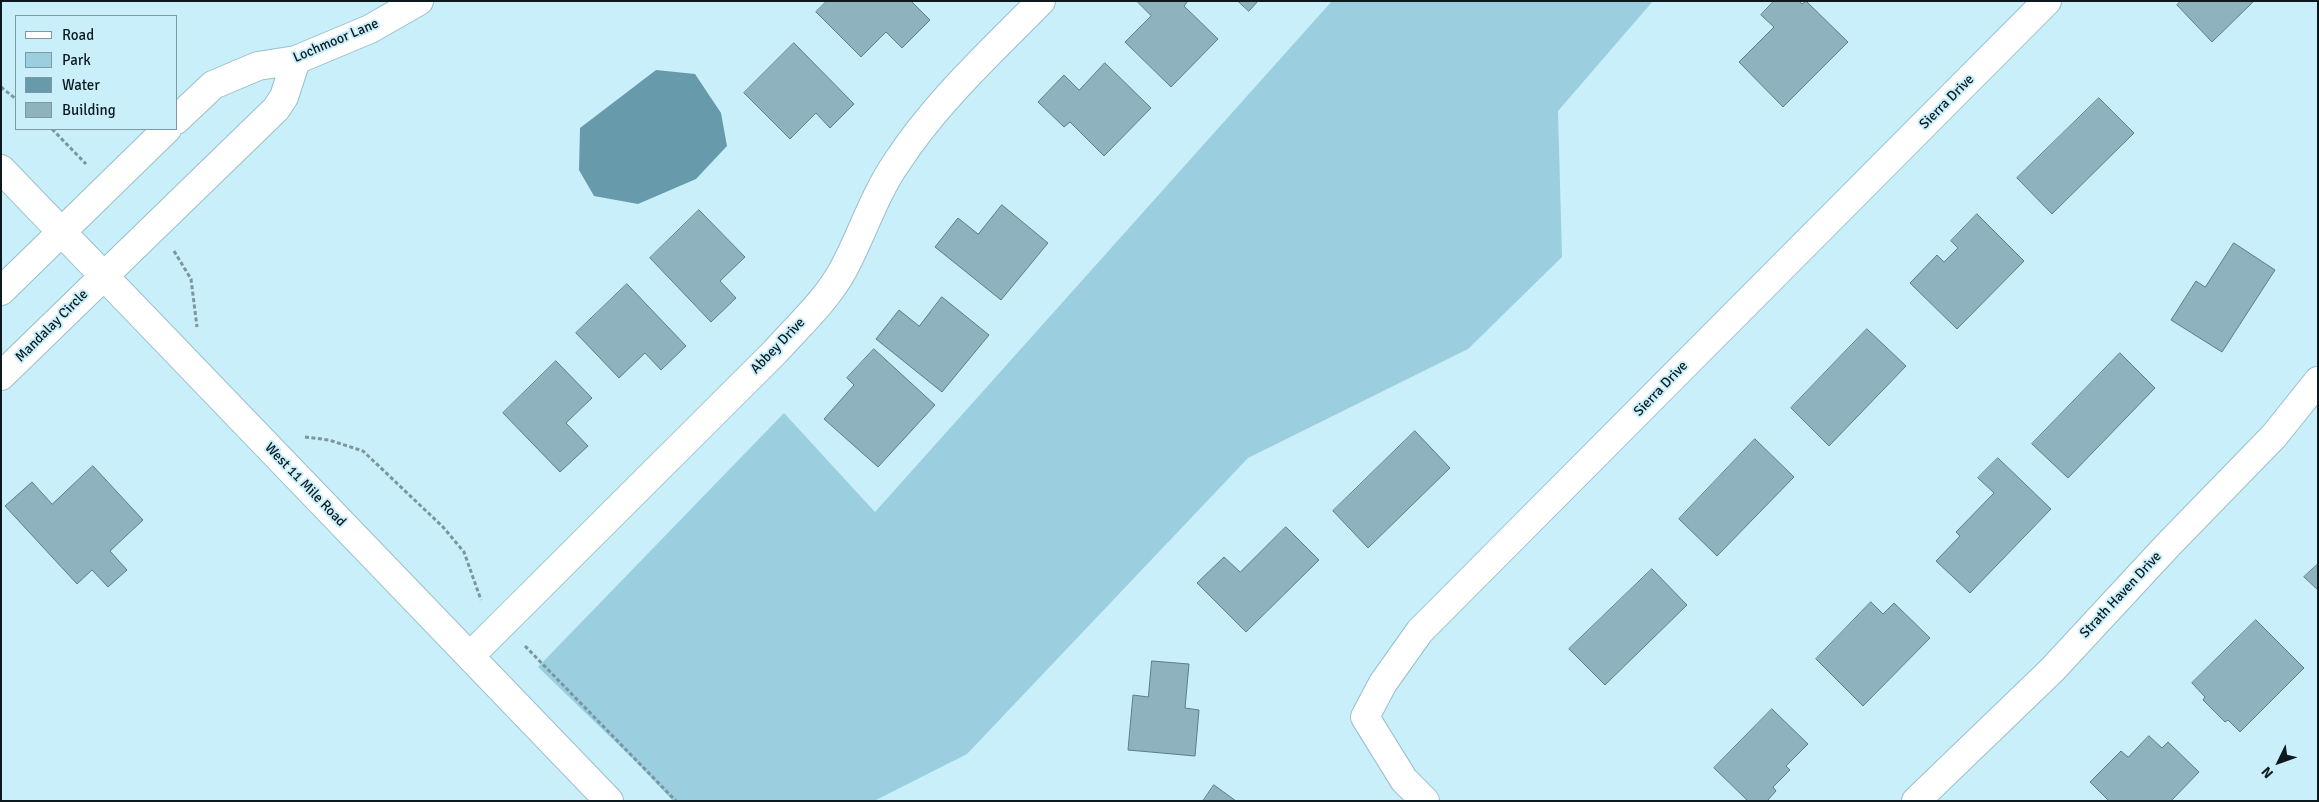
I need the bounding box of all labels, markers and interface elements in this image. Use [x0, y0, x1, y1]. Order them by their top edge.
legend [15, 15, 178, 130]
street label: Lochmoor Lane [291, 15, 381, 67]
text: Road [62, 26, 94, 44]
text: Park [62, 51, 91, 69]
street label: Sierra Drive [1916, 71, 1978, 133]
text: Water [62, 76, 100, 94]
text: Building [62, 101, 116, 119]
street label: Mandalay Circle [12, 286, 92, 366]
street label: Abbey Drive [747, 315, 809, 377]
street label: Sierra Drive [1631, 358, 1691, 420]
street label: West 11 Mile Road [261, 440, 349, 530]
street label: Strath Haven Drive [2077, 548, 2165, 642]
north arrow [2254, 737, 2304, 787]
text: N [2258, 763, 2277, 782]

